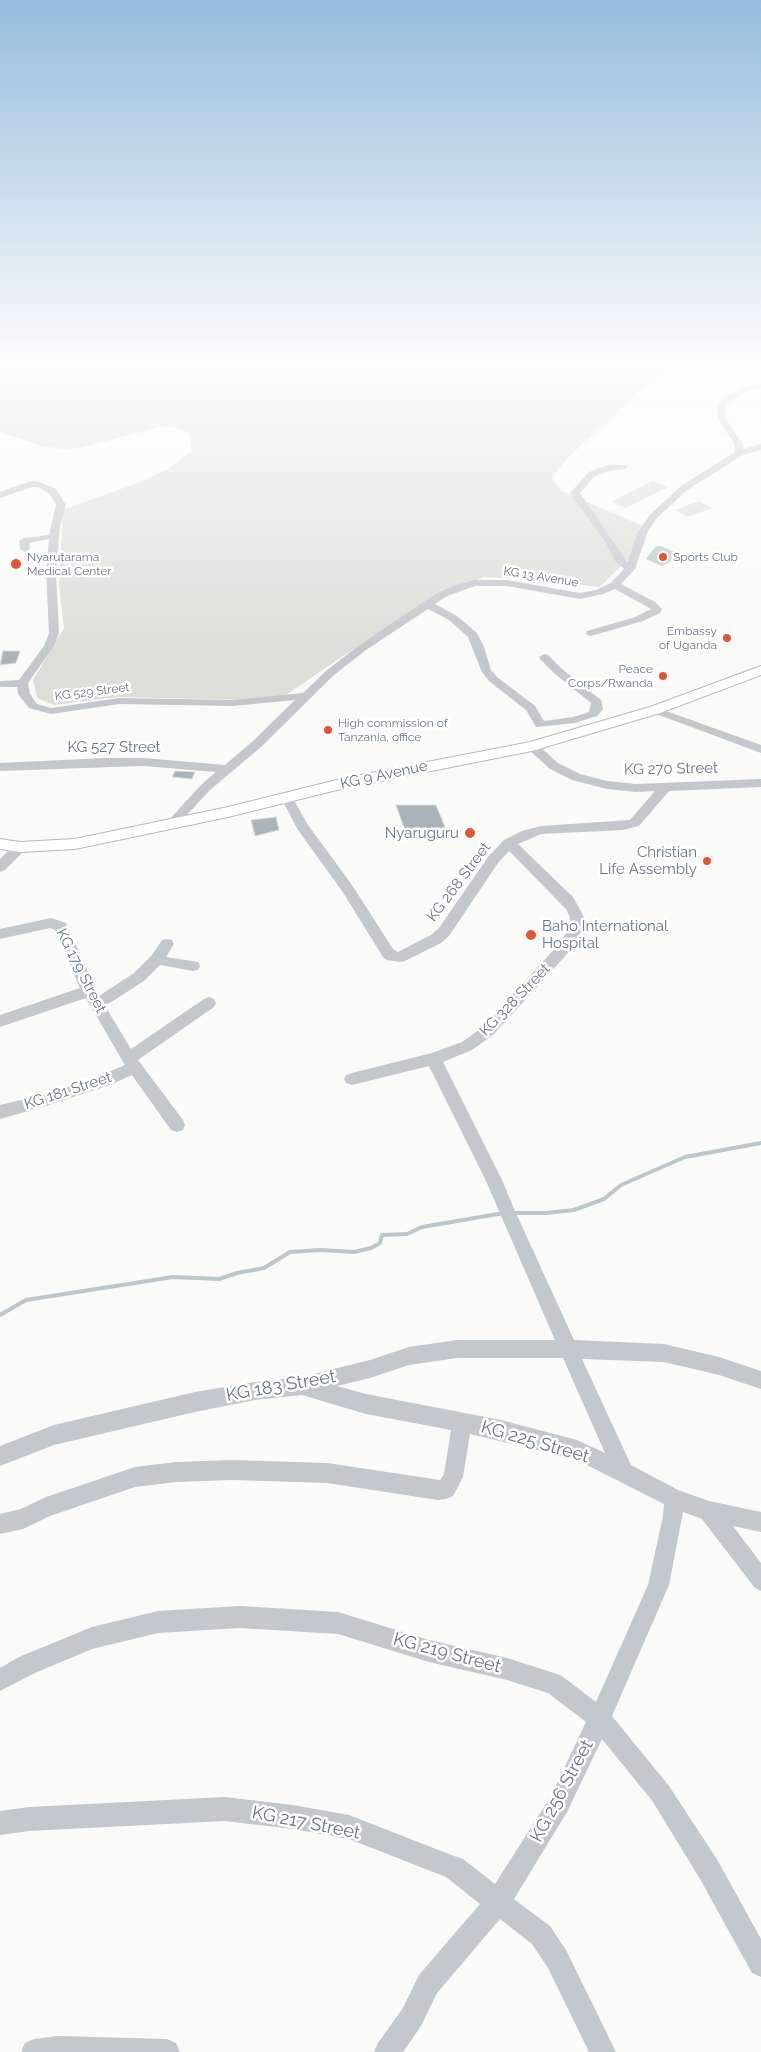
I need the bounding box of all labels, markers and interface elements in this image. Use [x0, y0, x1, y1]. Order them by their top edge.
place label: Nyarutarama Medical Center [27, 550, 111, 578]
place label: Sports Club [673, 550, 738, 564]
marker: Sports Club [657, 551, 669, 563]
marker: Nyarutarama Medical Center [9, 557, 23, 571]
street label: KG 13 Avenue [503, 564, 579, 590]
place label: Embassy of Uganda [659, 624, 717, 652]
marker: Embassy of Uganda [721, 632, 733, 644]
place label: Peace Corps/Rwanda [568, 662, 653, 690]
marker: Peace Corps/Rwanda [657, 670, 669, 682]
street label: KG 529 Street [54, 680, 130, 704]
place label: High commission of Tanzania, office [338, 716, 448, 744]
marker: High commission of Tanzania, office [322, 724, 334, 736]
street label: KG 527 Street [67, 738, 161, 756]
street label: KG 9 Avenue [339, 757, 429, 793]
street label: KG 270 Street [624, 759, 718, 779]
place label: Nyaruguru [385, 824, 459, 842]
marker: Nyaruguru [463, 826, 477, 840]
street label: KG 268 Street [423, 839, 495, 925]
place label: Christian Life Assembly [599, 843, 697, 878]
marker: Christian Life Assembly [701, 855, 713, 867]
place label: Baho International Hospital [542, 917, 668, 952]
street label: KG 179 Street [52, 926, 110, 1016]
marker: Baho International Hospital [524, 928, 538, 942]
street label: KG 328 Street [476, 960, 554, 1040]
street label: KG 181 Street [22, 1068, 114, 1114]
street label: KG 183 Street [225, 1366, 337, 1406]
street label: KG 225 Street [478, 1416, 592, 1468]
street label: KG 219 Street [391, 1628, 503, 1678]
street label: KG 256 Street [526, 1736, 598, 1846]
street label: KG 217 Street [250, 1802, 362, 1844]

